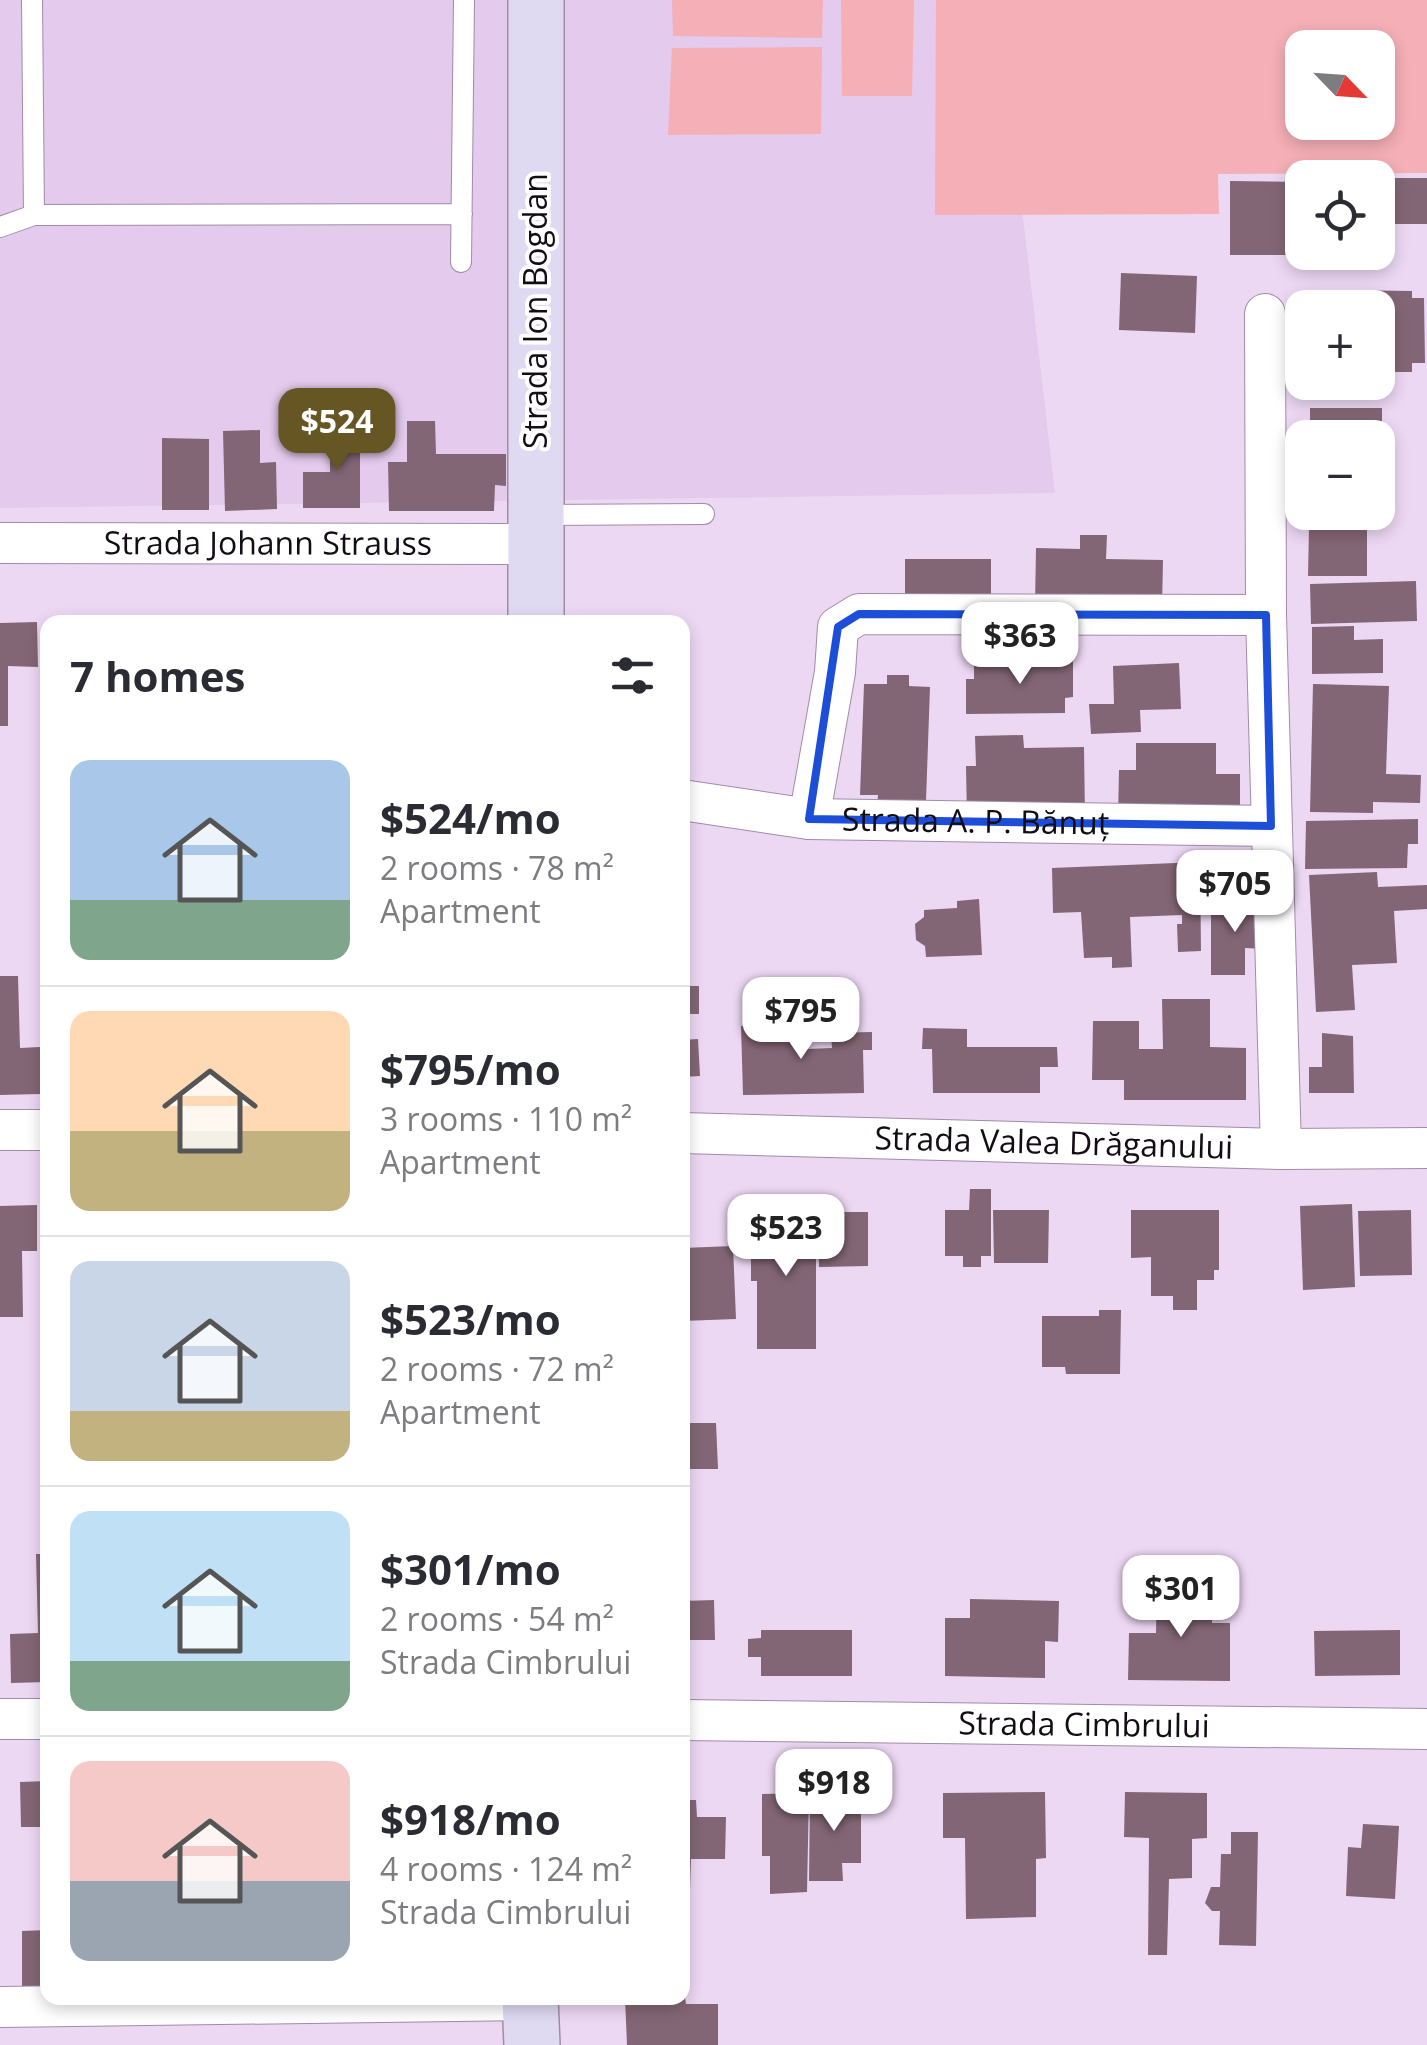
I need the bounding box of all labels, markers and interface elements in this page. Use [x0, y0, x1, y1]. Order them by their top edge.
north arrow [1285, 30, 1395, 140]
map controls [1285, 30, 1395, 530]
button: locate [1285, 160, 1395, 270]
street label: Strada Ion Bogdan [513, 173, 556, 449]
button: + [1285, 290, 1395, 400]
pin: $524 [278, 388, 396, 473]
text: $524 [300, 399, 374, 442]
button: − [1285, 420, 1395, 530]
street label: Strada Johann Strauss [104, 520, 432, 564]
pin: $363 [961, 602, 1079, 687]
text: $363 [983, 613, 1057, 656]
text: 7 homes [70, 647, 245, 704]
icon: filters [605, 648, 660, 703]
text: $524/mo [380, 789, 561, 846]
street label: Strada A. P. Bănuț [842, 797, 1110, 844]
icon: home [150, 800, 270, 920]
text: 2 rooms · 78 m² [380, 846, 614, 889]
pin: $705 [1176, 850, 1294, 935]
text: $705 [1198, 861, 1272, 904]
text: Apartment [380, 889, 541, 932]
pin: $795 [742, 977, 860, 1062]
text: $795 [764, 988, 838, 1031]
text: $795/mo [380, 1040, 561, 1097]
icon: home [150, 1051, 270, 1171]
text: 3 rooms · 110 m² [380, 1097, 632, 1140]
street label: Strada Valea Drăganului [874, 1115, 1234, 1168]
text: Apartment [380, 1140, 541, 1183]
pin: $523 [727, 1194, 845, 1279]
text: $523 [749, 1205, 823, 1248]
text: $523/mo [380, 1290, 561, 1347]
icon: home [150, 1301, 270, 1421]
text: 2 rooms · 72 m² [380, 1347, 614, 1390]
text: Apartment [380, 1390, 541, 1433]
text: $301/mo [380, 1540, 561, 1597]
icon: home [150, 1551, 270, 1671]
pin: $301 [1122, 1555, 1240, 1640]
text: $301 [1144, 1566, 1218, 1609]
text: 2 rooms · 54 m² [380, 1597, 614, 1640]
text: Strada Cimbrului [380, 1640, 631, 1683]
street label: Strada Cimbrului [958, 1700, 1210, 1746]
pin: $918 [775, 1749, 893, 1834]
text: $918 [797, 1760, 871, 1803]
text: $918/mo [380, 1790, 561, 1847]
icon: home [150, 1801, 270, 1921]
text: 4 rooms · 124 m² [380, 1847, 632, 1890]
text: Strada Cimbrului [380, 1890, 631, 1933]

